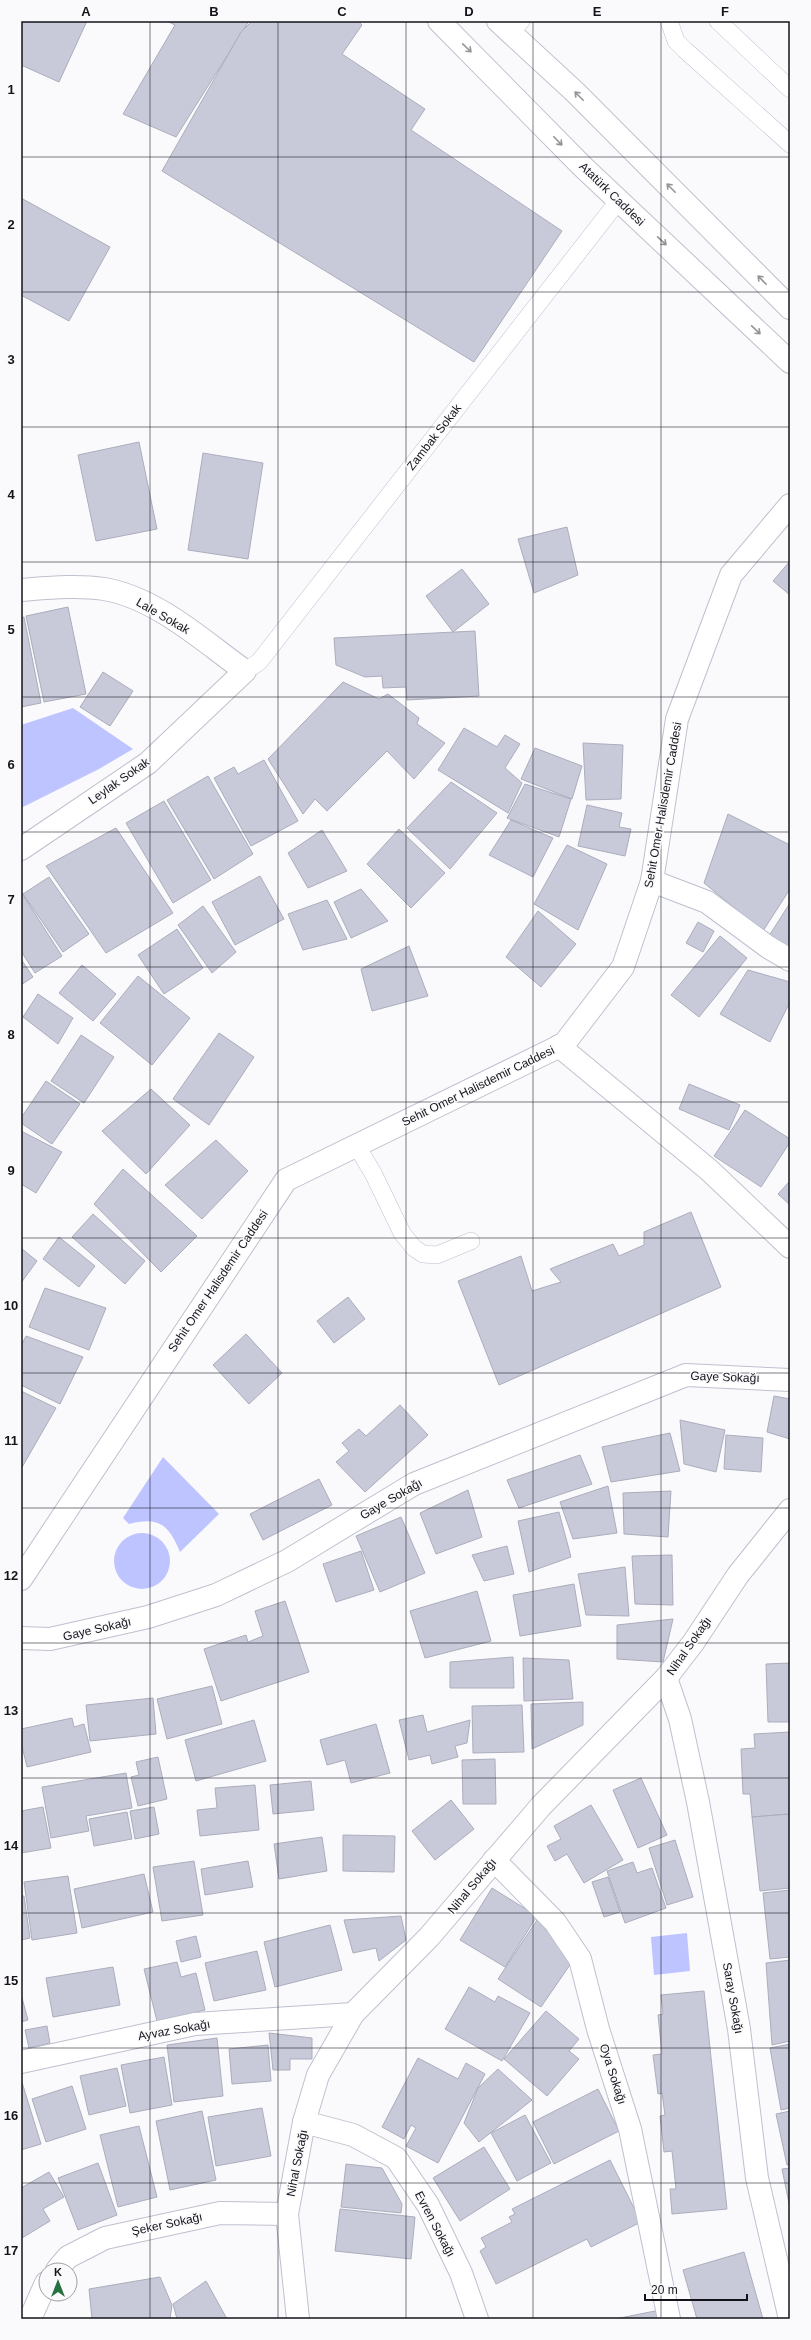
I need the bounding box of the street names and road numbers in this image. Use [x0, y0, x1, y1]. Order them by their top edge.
street label: Atatürk Caddesi [576, 159, 648, 229]
street label: Zambak Sokak [404, 400, 465, 473]
street label: Lale Sokak [134, 595, 193, 637]
street label: Sehit Omer Halisdemir Caddesi [642, 721, 684, 889]
street label: Leylak Sokak [86, 754, 153, 807]
street label: Sehit Omer Halisdemir Caddesi [399, 1043, 557, 1129]
street label: Sehit Omer Halisdemir Caddesi [165, 1207, 271, 1355]
street label: Gaye Sokağı [690, 1369, 760, 1385]
street label: Gaye Sokağı [357, 1476, 425, 1522]
street label: Gaye Sokağı [62, 1614, 132, 1644]
street label: Nihal Sokağı [664, 1614, 714, 1678]
street label: Nihal Sokağı [445, 1855, 499, 1917]
street label: Saray Sokağı [720, 1961, 746, 2035]
street label: Ayvaz Sokağı [137, 2017, 211, 2043]
street label: Oya Sokağı [597, 2042, 629, 2106]
street label: Nihal Sokağı [284, 2128, 310, 2198]
street label: Evren Sokağı [412, 2189, 458, 2259]
street label: Şeker Sokağı [130, 2210, 204, 2238]

